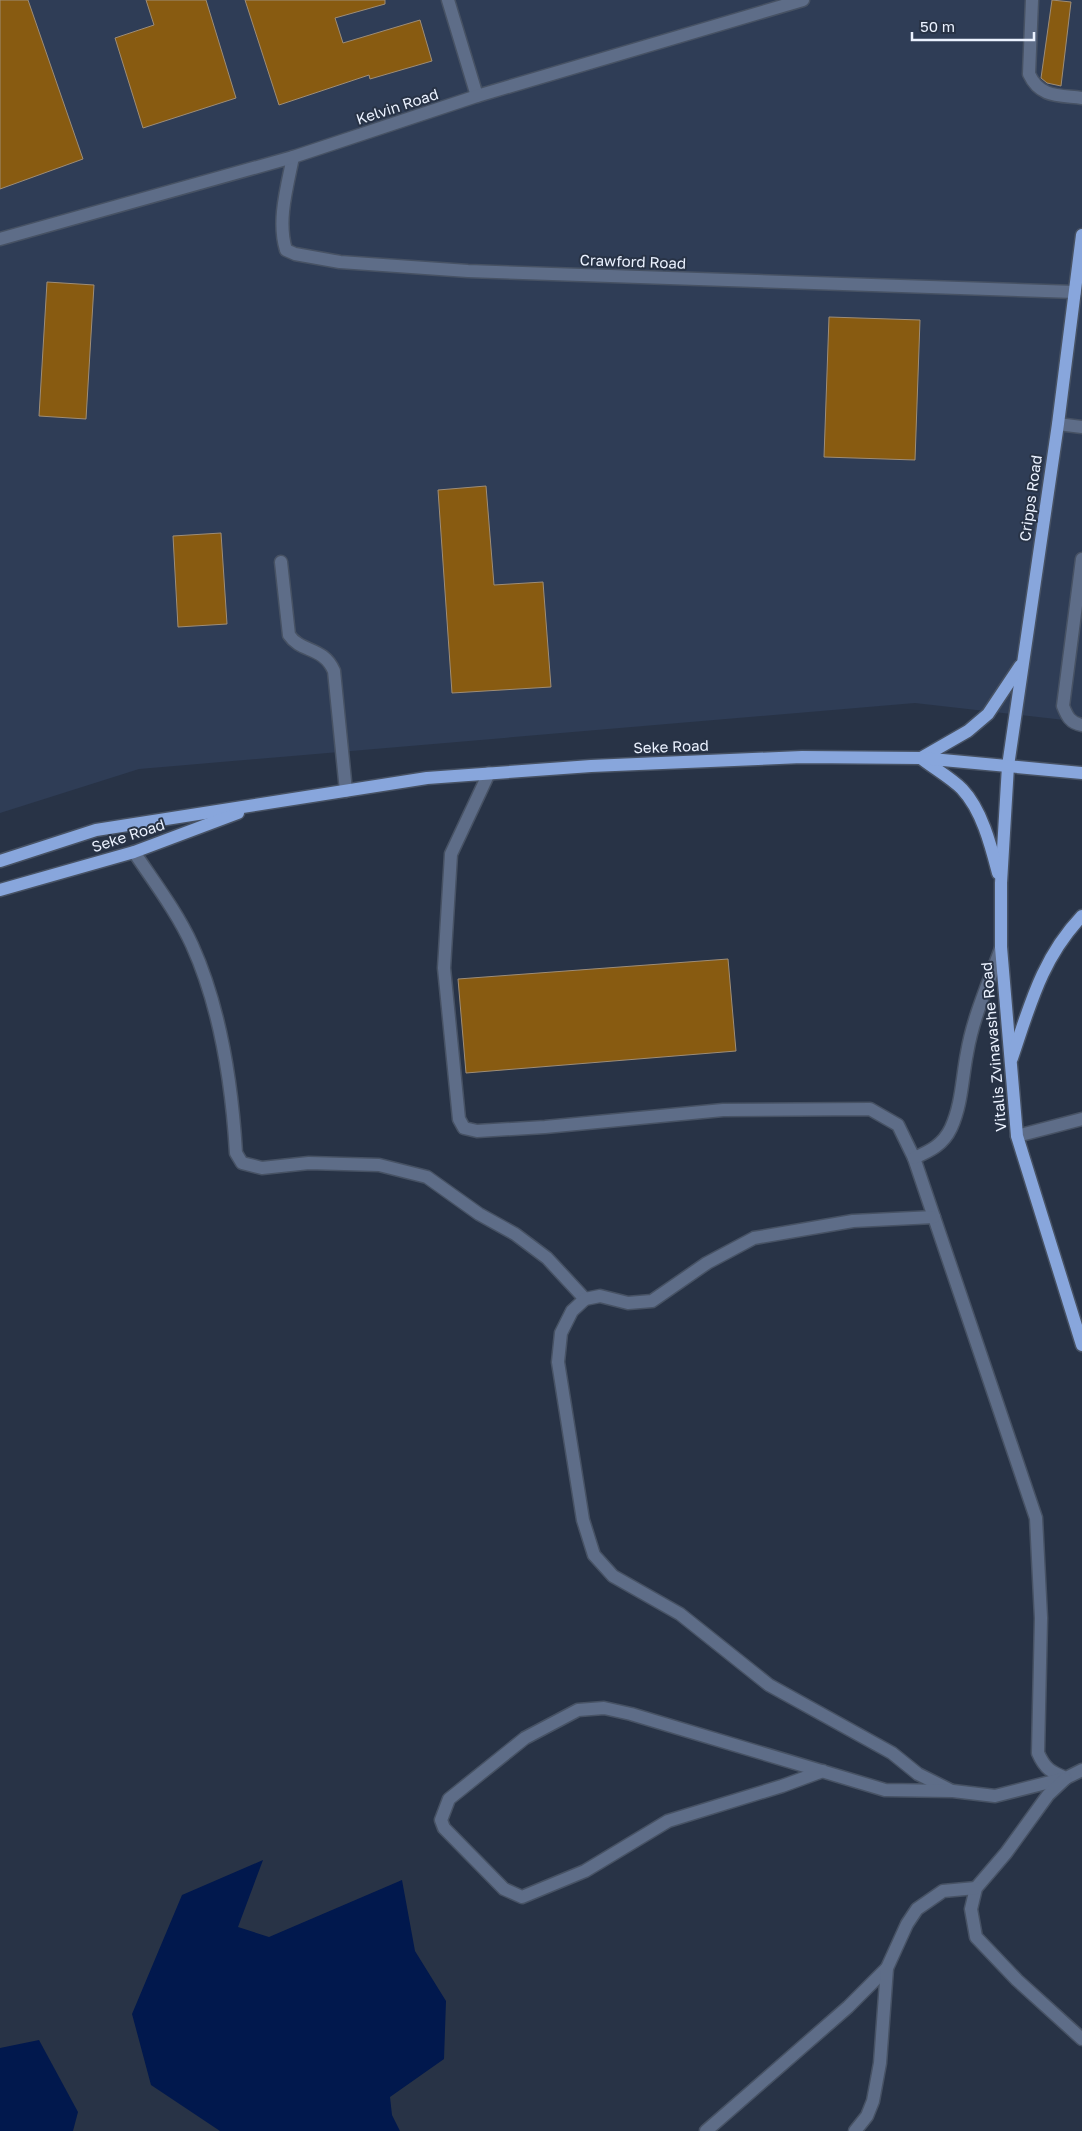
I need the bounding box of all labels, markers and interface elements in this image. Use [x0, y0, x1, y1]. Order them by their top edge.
scale bar [912, 10, 1034, 42]
text: 50 m [920, 17, 955, 35]
street label: Kelvin Road [354, 84, 440, 128]
street label: Crawford Road [579, 250, 687, 272]
street label: Cripps Road [1015, 454, 1045, 542]
street label: Seke Road [633, 736, 709, 756]
street label: Seke Road [89, 815, 167, 855]
street label: Vitalis Zvinavashe Road [977, 961, 1009, 1133]

